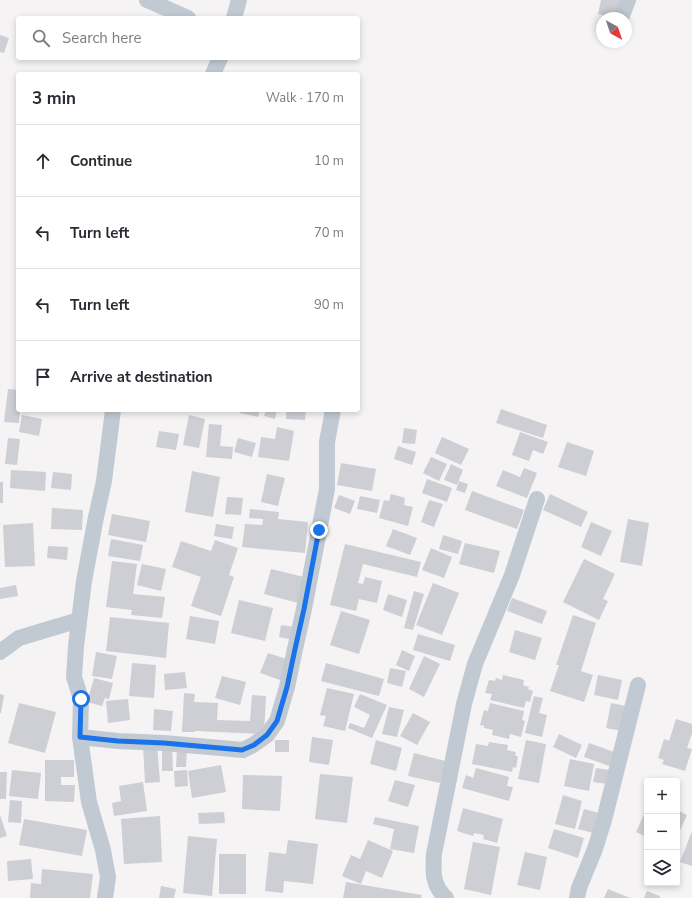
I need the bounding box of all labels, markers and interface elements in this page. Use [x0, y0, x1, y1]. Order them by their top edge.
north arrow [596, 12, 632, 48]
search box [16, 16, 360, 60]
icon: search [30, 27, 52, 49]
text: Search here [62, 28, 142, 48]
text: 3 min [32, 87, 76, 110]
text: Walk · 170 m [266, 89, 344, 107]
icon: ahead [32, 150, 54, 172]
text: Continue [70, 151, 132, 171]
text: 10 m [314, 152, 344, 170]
icon: left [32, 222, 54, 244]
text: Turn left [70, 223, 129, 243]
text: 70 m [314, 224, 344, 242]
icon: left [32, 294, 54, 316]
text: Turn left [70, 295, 129, 315]
text: 90 m [314, 296, 344, 314]
icon: arrive [32, 366, 54, 388]
text: Arrive at destination [70, 367, 213, 387]
route end [310, 521, 328, 539]
route start [72, 690, 90, 708]
map controls [644, 778, 680, 886]
button: + [644, 778, 680, 814]
button: − [644, 814, 680, 850]
button: layers [644, 850, 680, 886]

